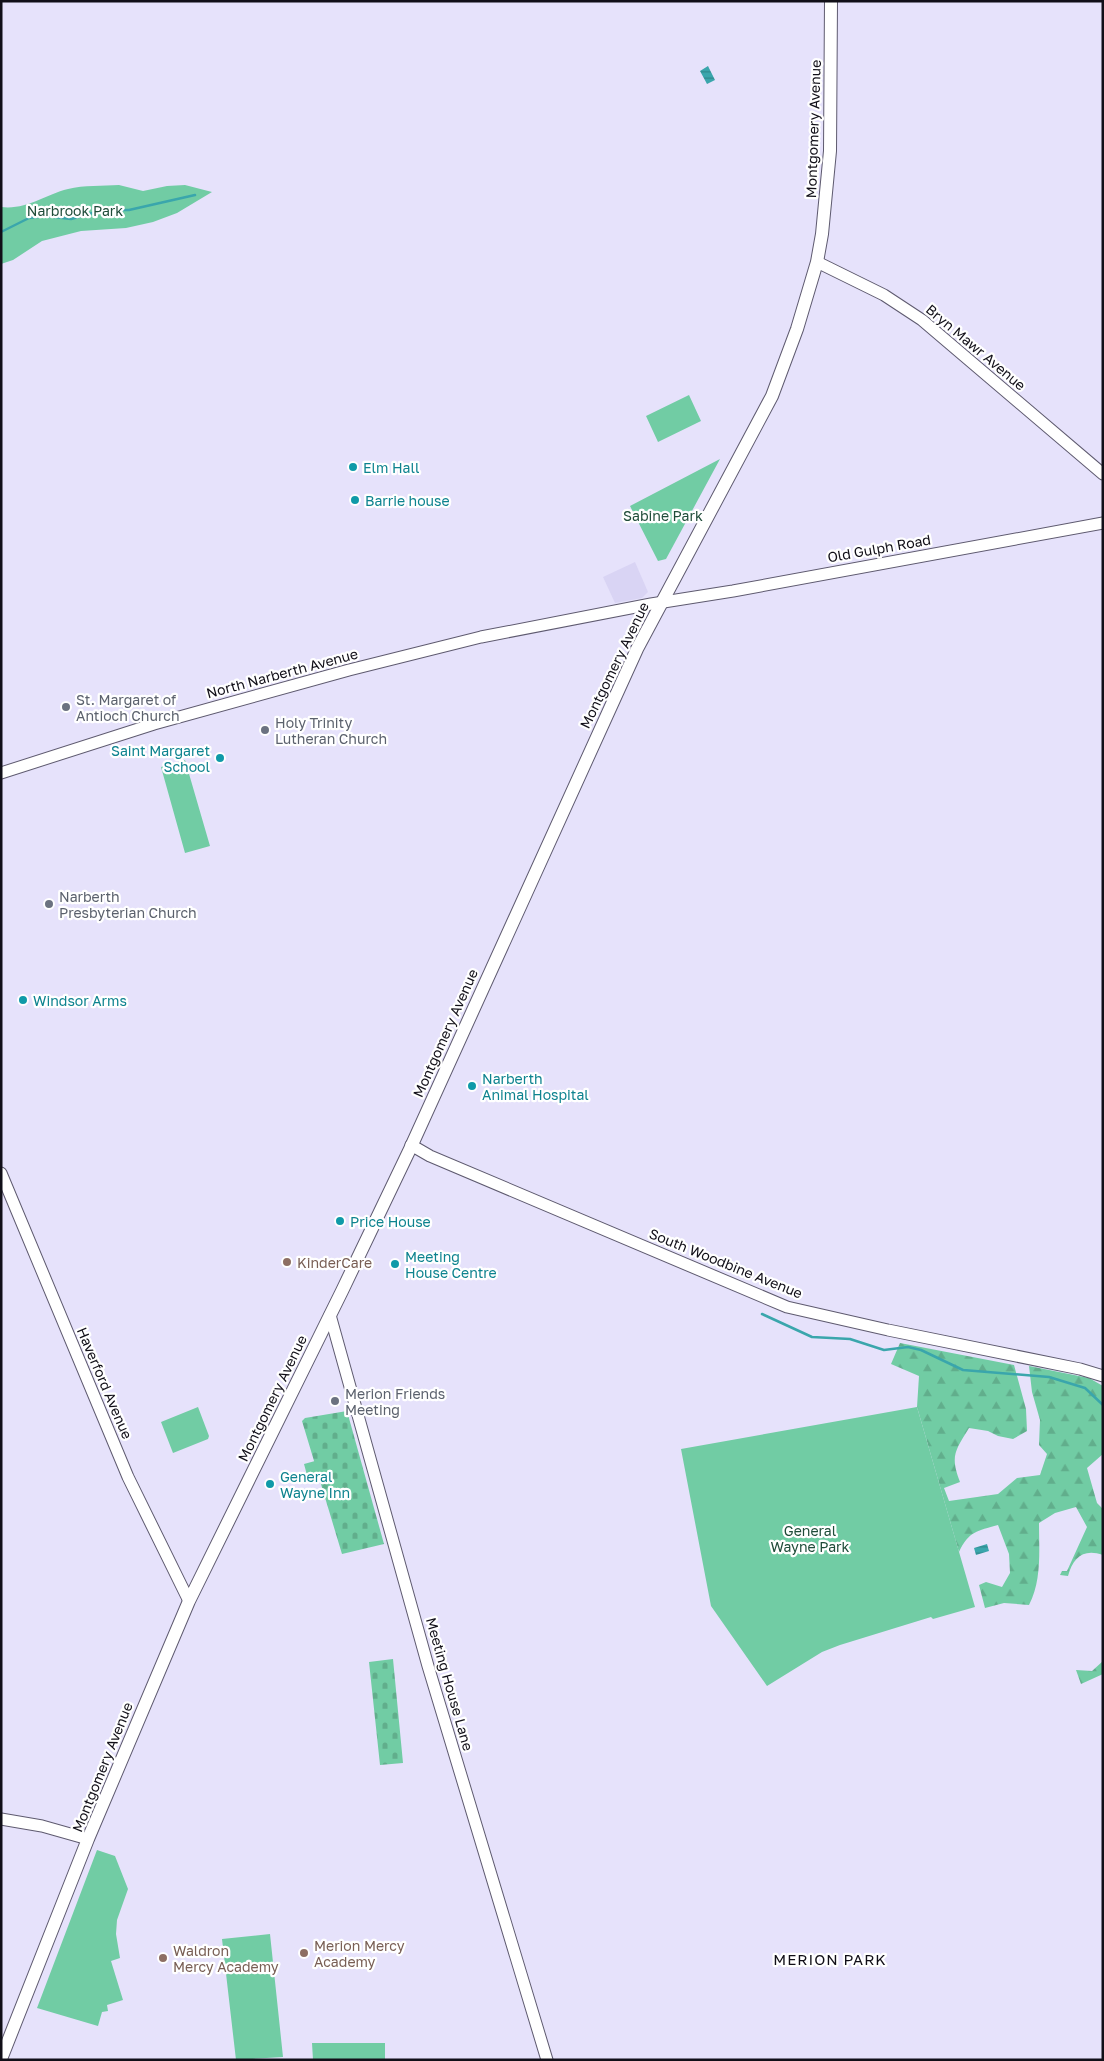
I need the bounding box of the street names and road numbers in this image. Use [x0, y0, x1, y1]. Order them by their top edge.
street label: Montgomery Avenue [802, 59, 824, 199]
street label: Bryn Mawr Avenue [923, 300, 1029, 394]
street label: Old Gulph Road [826, 531, 932, 565]
street label: Montgomery Avenue [576, 599, 652, 731]
street label: North Narberth Avenue [204, 645, 360, 701]
street label: Montgomery Avenue [409, 966, 481, 1100]
street label: South Woodbine Avenue [647, 1224, 805, 1302]
street label: Haverford Avenue [74, 1324, 136, 1442]
street label: Montgomery Avenue [234, 1332, 310, 1464]
street label: Meeting House Lane [423, 1615, 477, 1753]
street label: Montgomery Avenue [68, 1700, 136, 1834]

